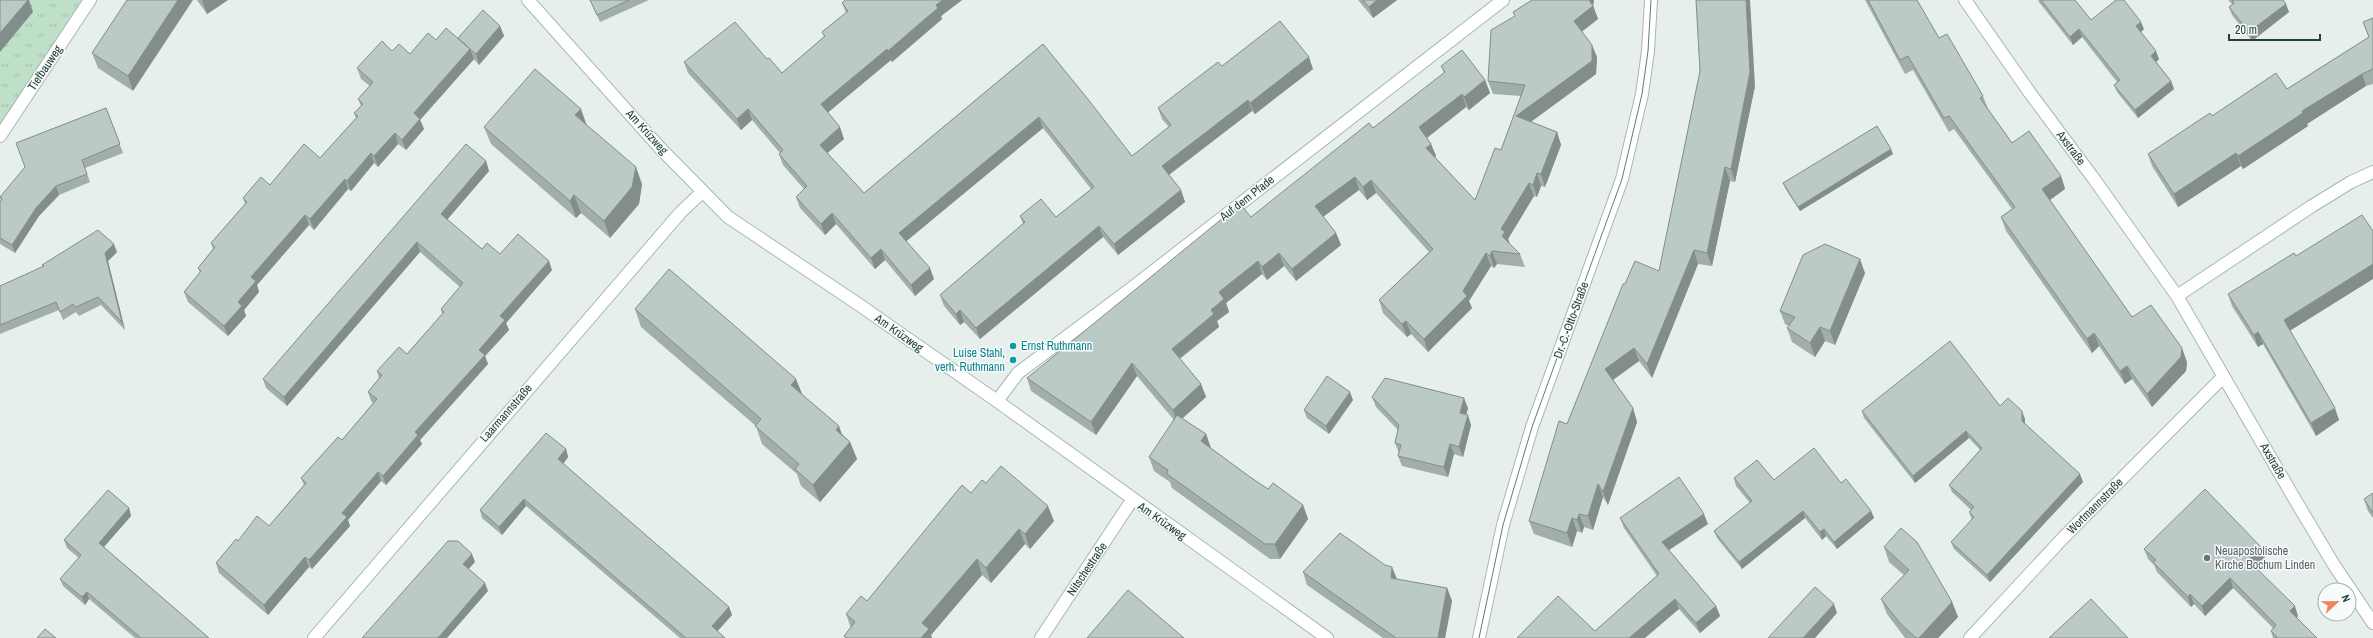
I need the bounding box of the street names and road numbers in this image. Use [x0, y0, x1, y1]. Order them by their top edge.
street label: Tiefbauweg [24, 42, 66, 94]
street label: Am Krüzweg [622, 105, 672, 158]
street label: Axstraße [2052, 127, 2089, 169]
street label: Auf dem Pfade [1216, 172, 1278, 225]
street label: Dr.-C.-Otto-Straße [1550, 279, 1592, 361]
street label: Am Krüzweg [871, 310, 927, 356]
street label: Laarmannstraße [476, 381, 536, 445]
street label: Axstraße [2256, 439, 2290, 482]
street label: Wortmannstraße [2063, 474, 2127, 538]
street label: Am Krüzweg [1134, 498, 1190, 544]
street label: Nitschestraße [1063, 539, 1111, 599]

